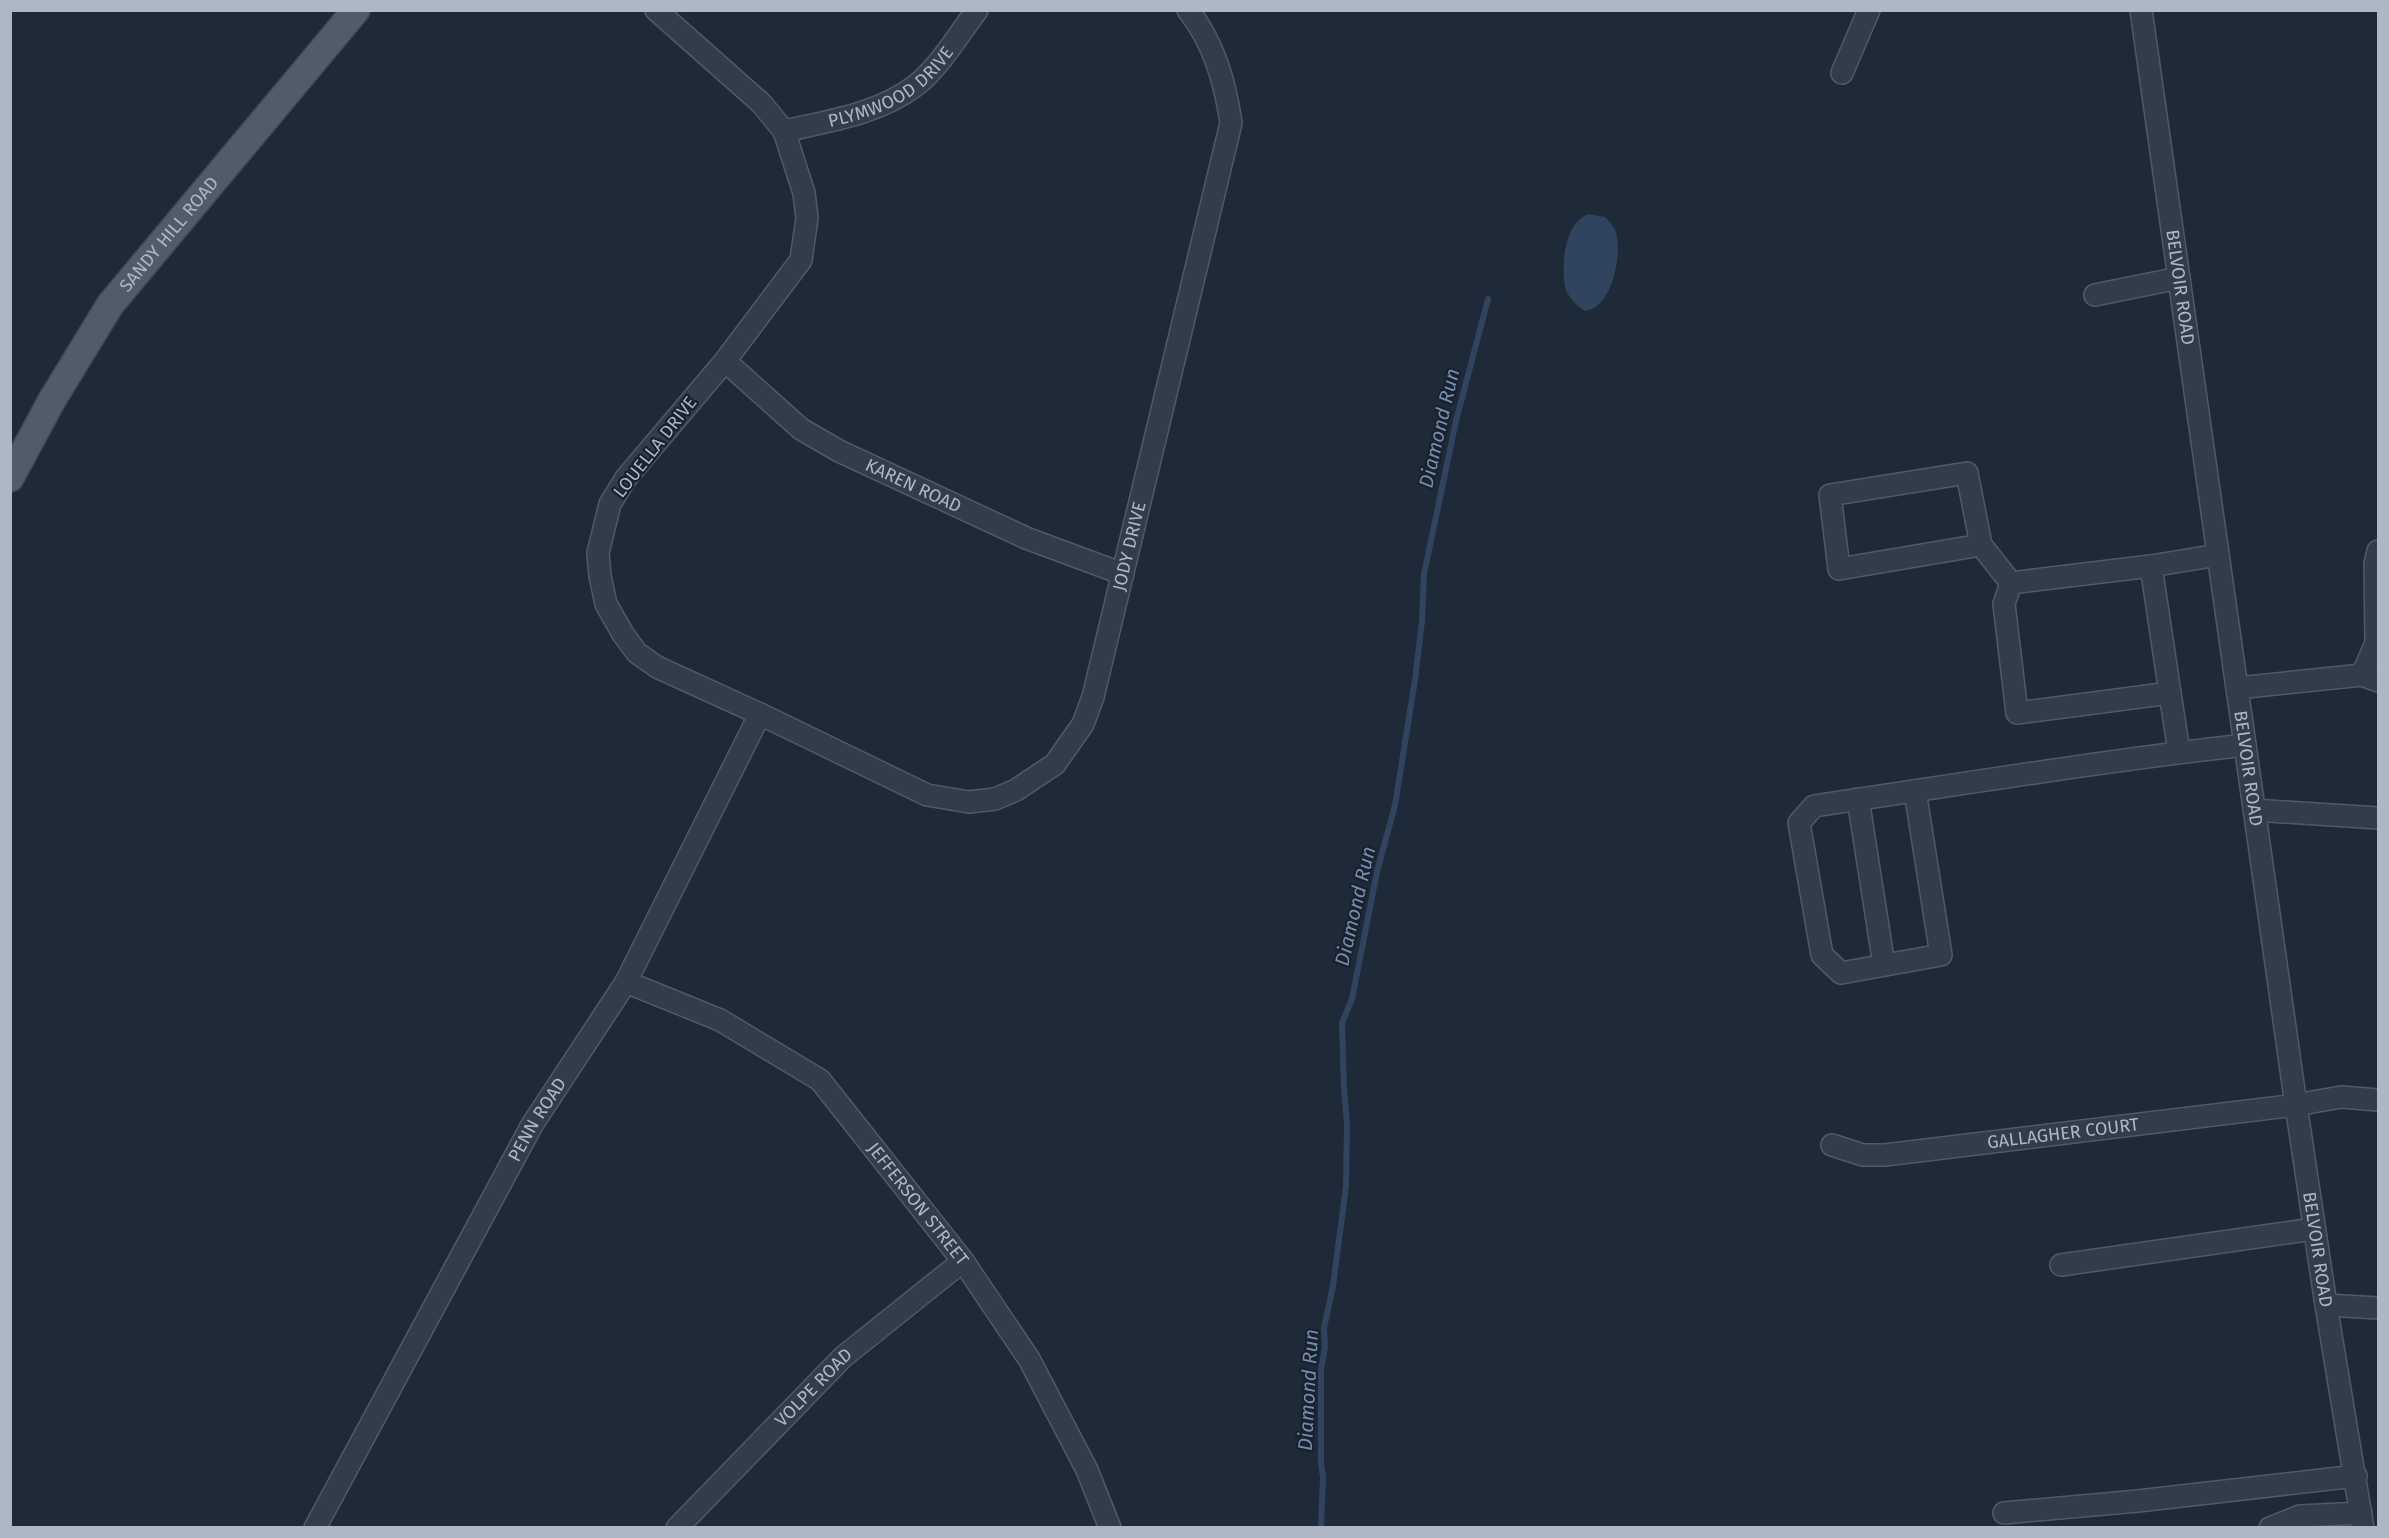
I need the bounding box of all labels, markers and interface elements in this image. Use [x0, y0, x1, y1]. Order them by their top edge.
street label: PLYMWOOD DRIVE [826, 42, 958, 132]
street label: SANDY HILL ROAD [115, 172, 223, 296]
street label: BELVOIR ROAD [2161, 228, 2199, 346]
water label: Diamond Run [1414, 366, 1464, 490]
street label: LOUELLA DRIVE [609, 392, 701, 502]
street label: KAREN ROAD [862, 454, 965, 517]
street label: JODY DRIVE [1108, 499, 1151, 593]
street label: BELVOIR ROAD [2229, 709, 2267, 828]
water label: Diamond Run [1330, 844, 1380, 968]
street label: PENN ROAD [503, 1073, 571, 1165]
street label: GALLAGHER COURT [1986, 1113, 2141, 1153]
street label: JEFFERSON STREET [863, 1138, 974, 1270]
street label: BELVOIR ROAD [2298, 1190, 2337, 1309]
water label: Diamond Run [1293, 1329, 1323, 1451]
street label: VOLPE ROAD [770, 1343, 856, 1431]

